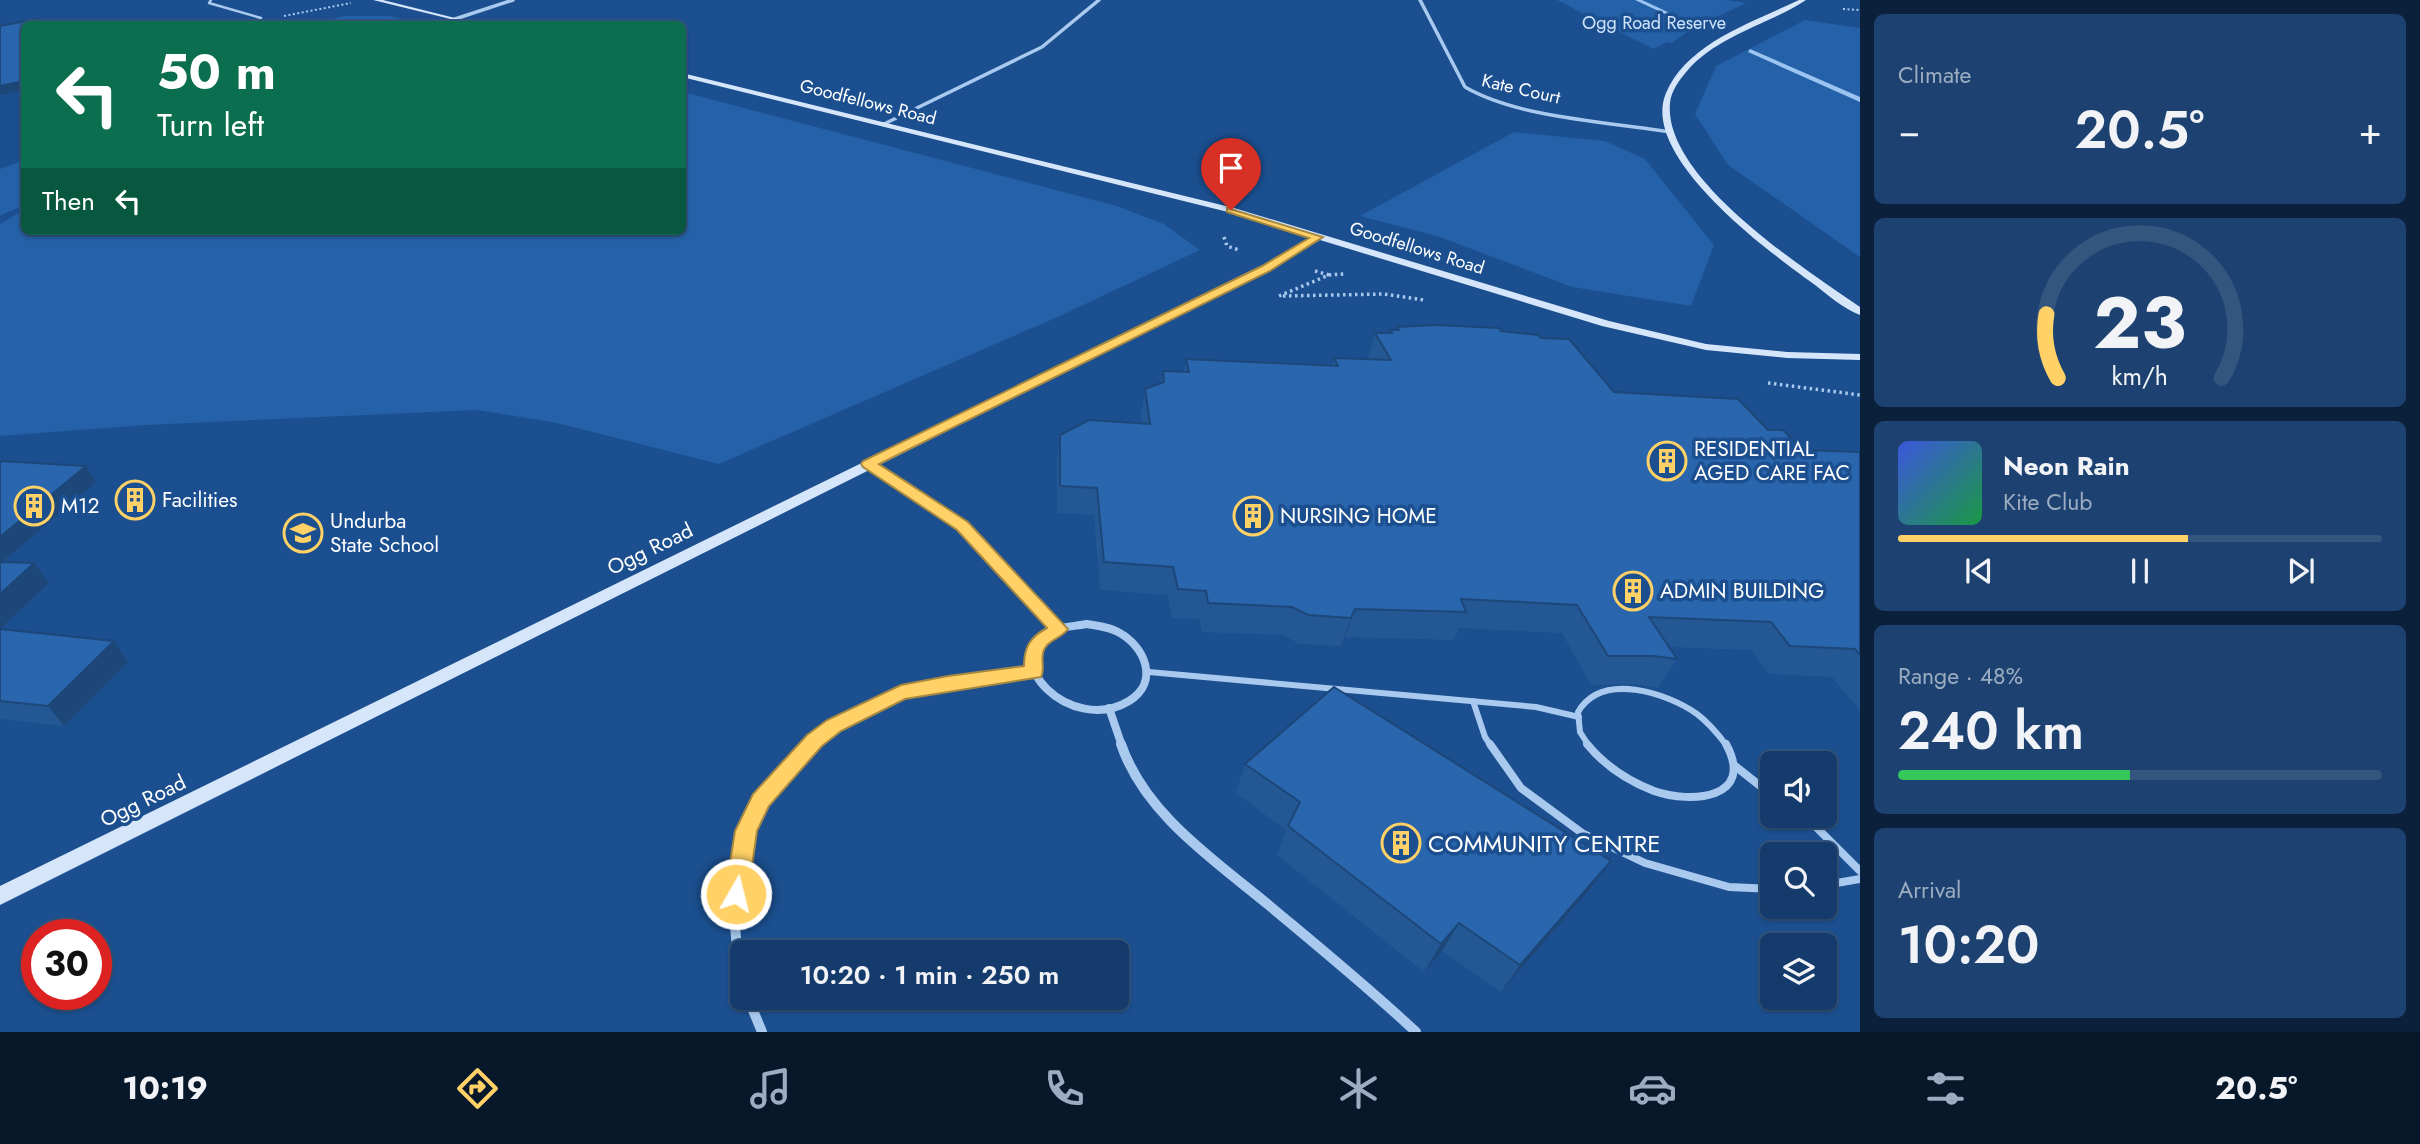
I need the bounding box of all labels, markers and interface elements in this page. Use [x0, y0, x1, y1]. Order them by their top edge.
park label: Ogg Road Reserve [1582, 10, 1726, 36]
text: 50 m [157, 37, 276, 107]
icon: left [42, 49, 133, 140]
text: Climate [1898, 58, 1971, 92]
street label: Kate Court [1479, 67, 1564, 111]
street label: Goodfellows Road [797, 72, 939, 132]
text: 20.5° [2075, 92, 2204, 168]
text: Turn left [157, 102, 264, 148]
text: − [1898, 103, 1920, 158]
text: + [2359, 103, 2382, 158]
pin [1201, 138, 1261, 210]
icon: arrive [1212, 149, 1250, 187]
text: Then [42, 182, 95, 220]
icon: left [109, 182, 147, 220]
street label: Goodfellows Road [1346, 215, 1488, 281]
text: 23 [2094, 271, 2186, 376]
text: km/h [2112, 358, 2168, 394]
place label: RESIDENTIAL AGED CARE FAC [1694, 434, 1850, 488]
building icon: RESIDENTIAL AGED CARE FAC [1646, 440, 1688, 482]
text: Neon Rain [2003, 447, 2130, 485]
building icon: Facilities [114, 479, 156, 521]
building icon: M12 [13, 485, 55, 527]
place label: Facilities [162, 485, 238, 515]
text: Kite Club [2003, 485, 2092, 519]
place label: M12 [61, 491, 99, 521]
building icon: NURSING HOME [1232, 495, 1274, 537]
place label: NURSING HOME [1280, 501, 1437, 531]
place label: Undurba State School [330, 506, 439, 560]
school or university icon: Undurba State School [282, 512, 324, 554]
street label: Ogg Road [602, 515, 698, 583]
icon: previous [1960, 552, 1998, 590]
icon: pause [2121, 552, 2159, 590]
icon: next [2282, 552, 2320, 590]
building icon: ADMIN BUILDING [1612, 570, 1654, 612]
place label: ADMIN BUILDING [1660, 576, 1824, 606]
text: Range · 48% [1898, 659, 2023, 693]
text: 240 km [1898, 693, 2084, 769]
map controls [1760, 751, 1837, 1010]
button: sound [1760, 751, 1837, 828]
street label: Ogg Road [95, 767, 191, 835]
building icon: COMMUNITY CENTRE [1380, 822, 1422, 864]
place label: COMMUNITY CENTRE [1428, 826, 1660, 861]
button: search [1760, 842, 1837, 919]
position arrow [699, 857, 773, 931]
text: Arrival [1898, 873, 1961, 907]
text: 10:20 [1898, 907, 2040, 983]
speed limit sign: 30 [21, 919, 112, 1010]
button: layers [1760, 933, 1837, 1010]
text: 10:20 · 1 min · 250 m [800, 956, 1059, 994]
icon: directions [453, 1064, 502, 1113]
icon: music [746, 1064, 795, 1113]
icon: phone [1040, 1064, 1089, 1113]
icon: climate [1334, 1064, 1383, 1113]
icon: car [1628, 1064, 1677, 1113]
icon: filters [1921, 1064, 1970, 1113]
text: 10:19 [122, 1065, 208, 1111]
text: 20.5° [2215, 1065, 2298, 1111]

